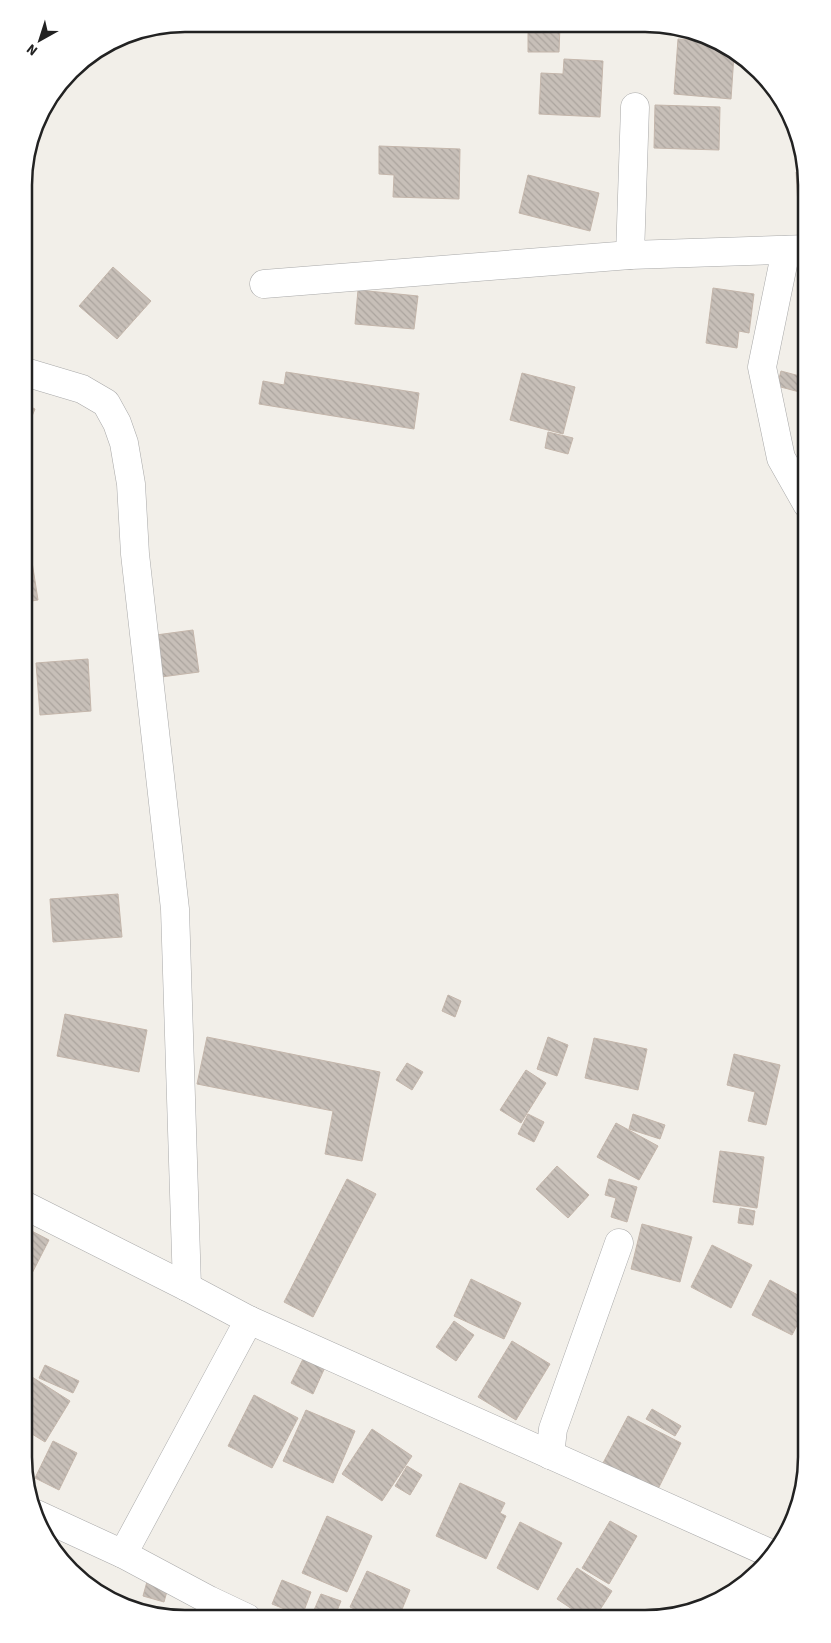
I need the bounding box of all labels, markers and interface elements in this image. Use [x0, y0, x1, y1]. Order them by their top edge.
north arrow [15, 15, 65, 65]
text: N [23, 39, 42, 60]

